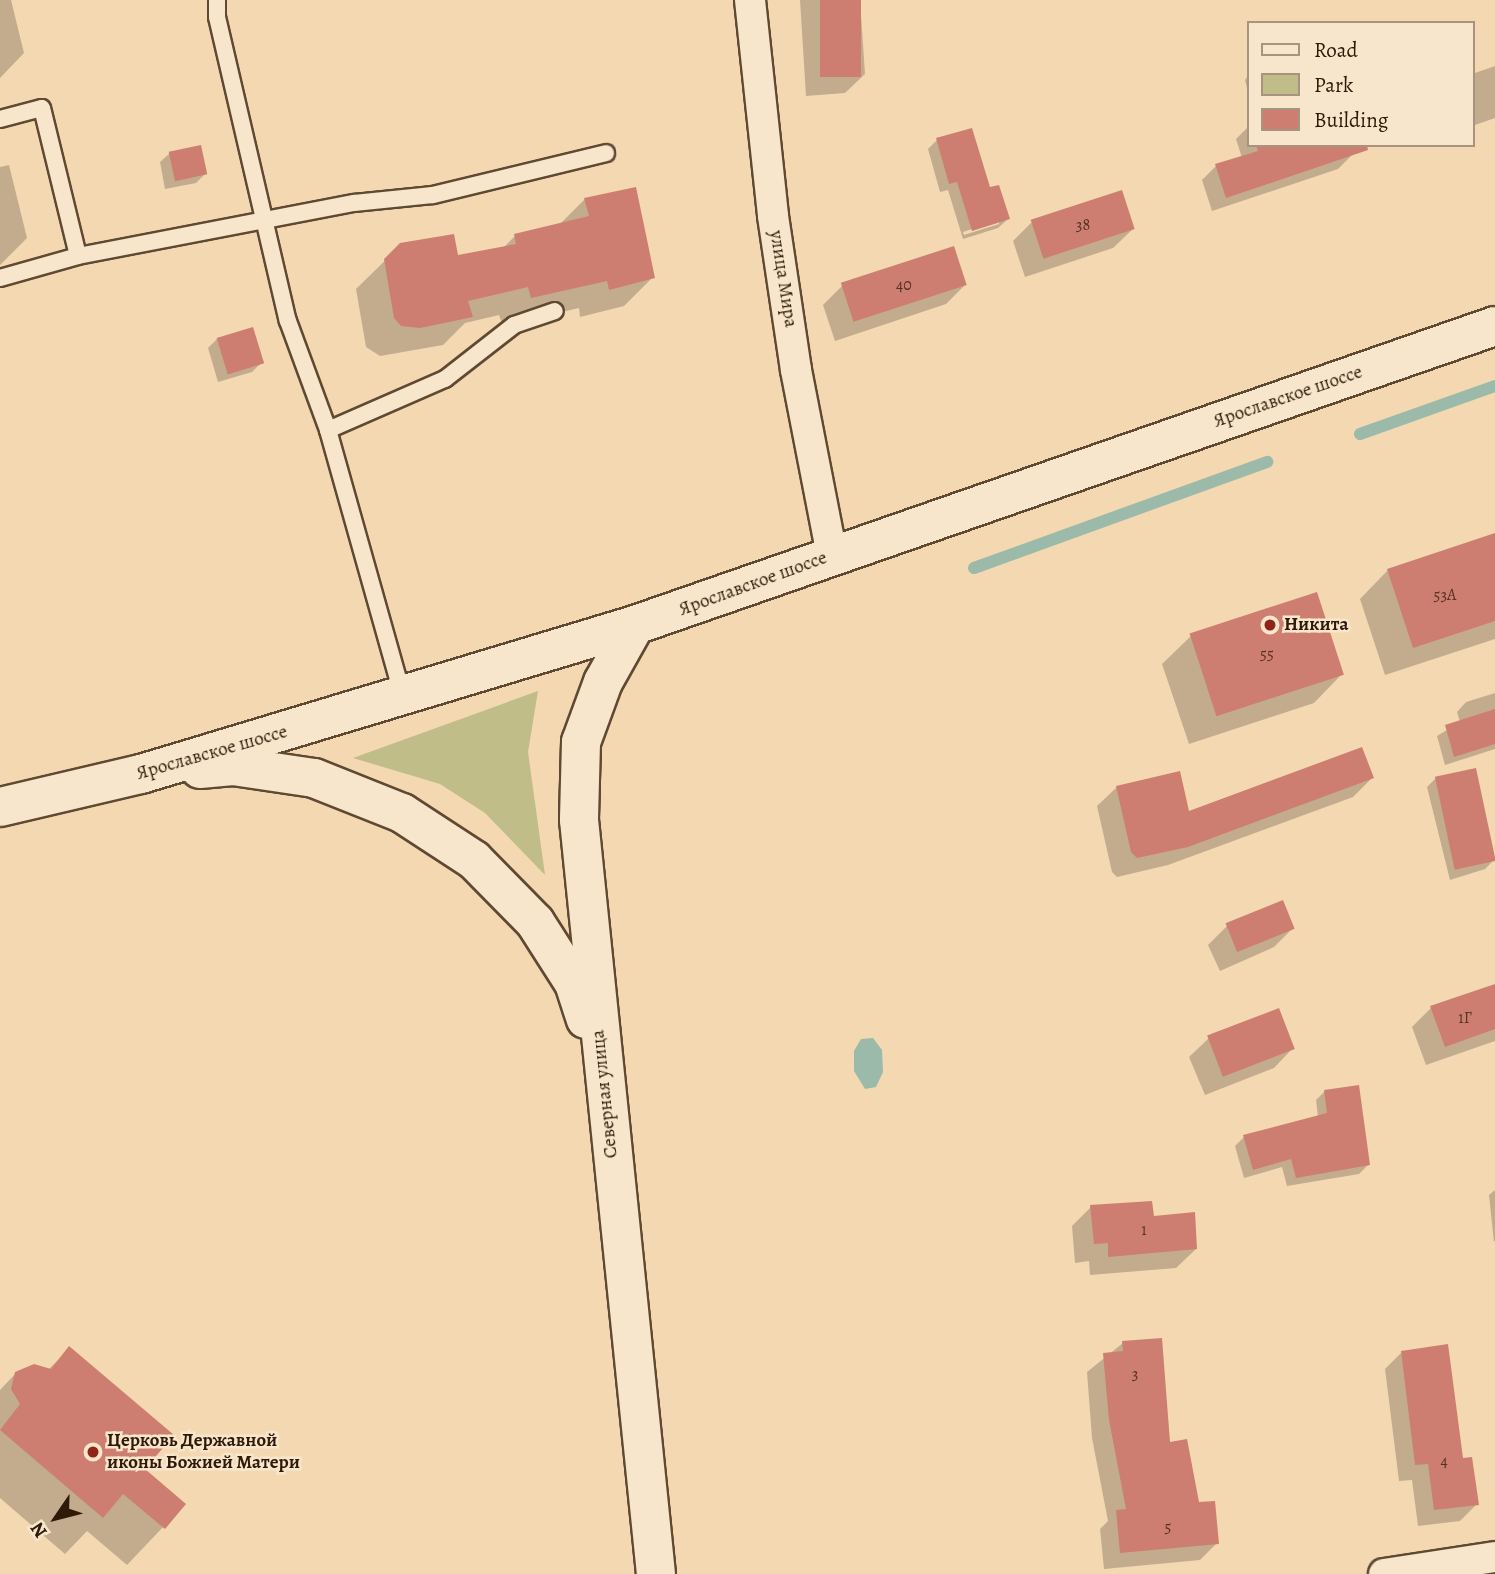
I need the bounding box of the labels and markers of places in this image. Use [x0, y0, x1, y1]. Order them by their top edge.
place label: Никита [1284, 614, 1349, 636]
marker: Никита [1262, 617, 1278, 633]
place label: Церковь Державной иконы Божией Матери [107, 1430, 300, 1474]
marker: Церковь Державной иконы Божией Матери [85, 1444, 101, 1460]

